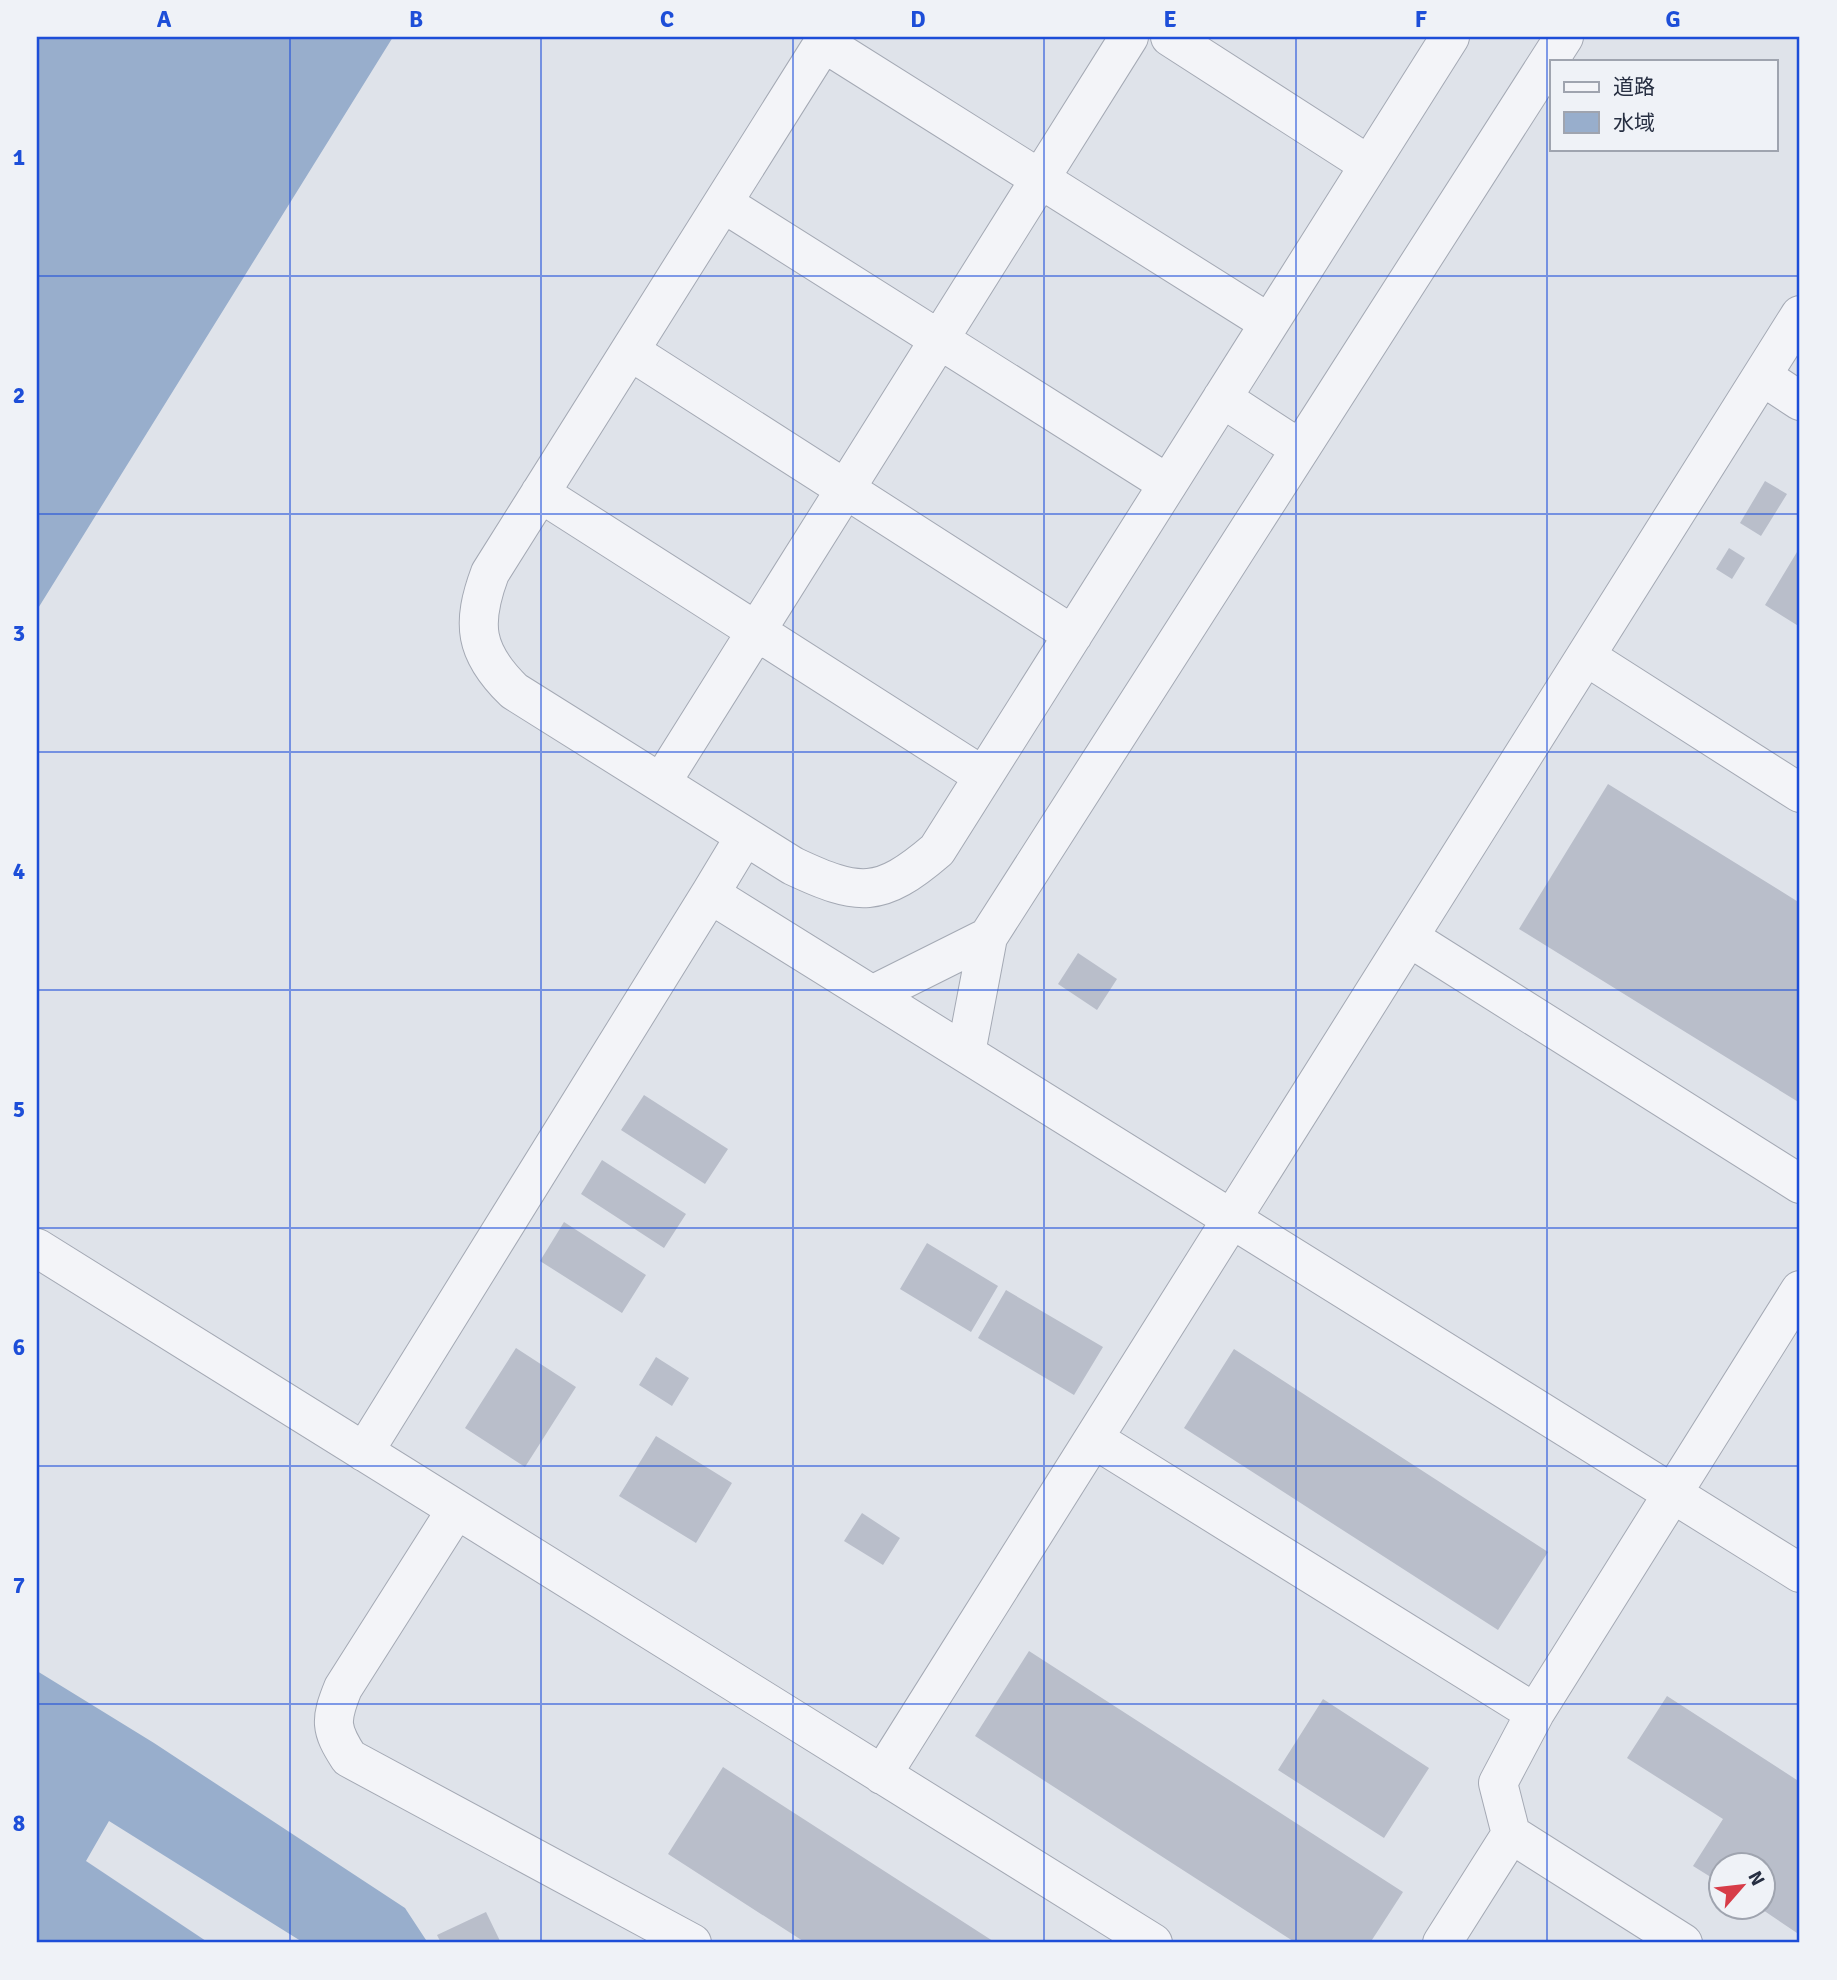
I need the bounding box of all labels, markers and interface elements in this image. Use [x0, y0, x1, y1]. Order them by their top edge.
text: A [157, 5, 172, 34]
text: B [409, 5, 423, 34]
text: C [660, 5, 674, 34]
text: D [910, 5, 926, 34]
text: E [1163, 5, 1177, 34]
text: F [1415, 5, 1427, 34]
text: G [1665, 5, 1681, 34]
legend [1550, 60, 1778, 150]
text: 道路 [1613, 74, 1655, 100]
text: 水域 [1613, 110, 1655, 136]
text: 1 [13, 143, 25, 172]
text: 2 [13, 381, 25, 410]
text: 3 [13, 619, 25, 648]
text: 4 [13, 857, 25, 886]
text: 5 [13, 1095, 25, 1124]
text: 6 [13, 1333, 25, 1362]
text: 7 [13, 1571, 25, 1600]
text: 8 [13, 1809, 25, 1838]
north arrow [1708, 1850, 1778, 1920]
text: N [1742, 1867, 1770, 1890]

